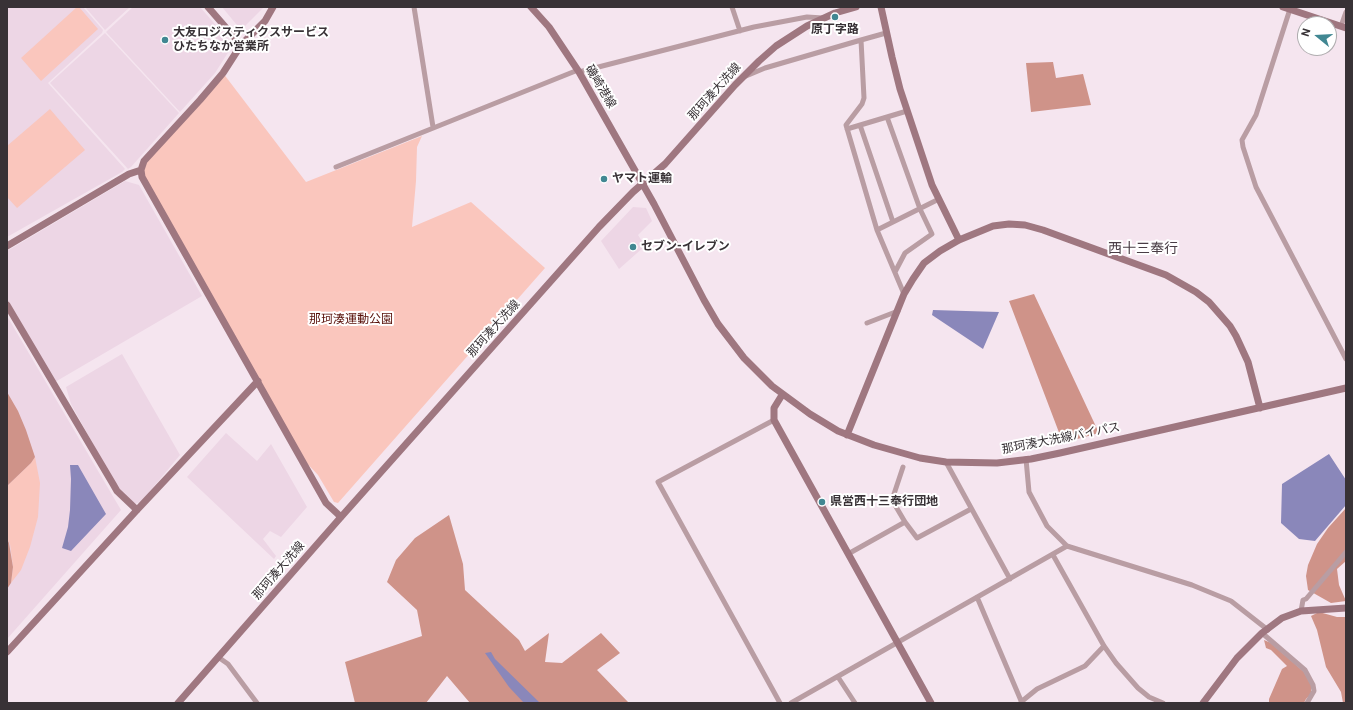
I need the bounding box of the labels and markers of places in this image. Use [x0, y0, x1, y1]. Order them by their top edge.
marker: 原丁字路 [830, 12, 840, 22]
place label: 原丁字路 [811, 23, 859, 37]
place label: 大友ロジスティクスサービス ひたちなか営業所 [173, 26, 329, 54]
marker: 大友ロジスティクスサービス ひたちなか営業所 [160, 35, 170, 45]
place label: ヤマト運輸 [612, 172, 672, 186]
marker: ヤマト運輸 [599, 174, 609, 184]
place label: セブン-イレブン [641, 240, 730, 254]
marker: セブン-イレブン [628, 242, 638, 252]
place label: 県営西十三奉行団地 [830, 495, 938, 509]
marker: 県営西十三奉行団地 [817, 497, 827, 507]

